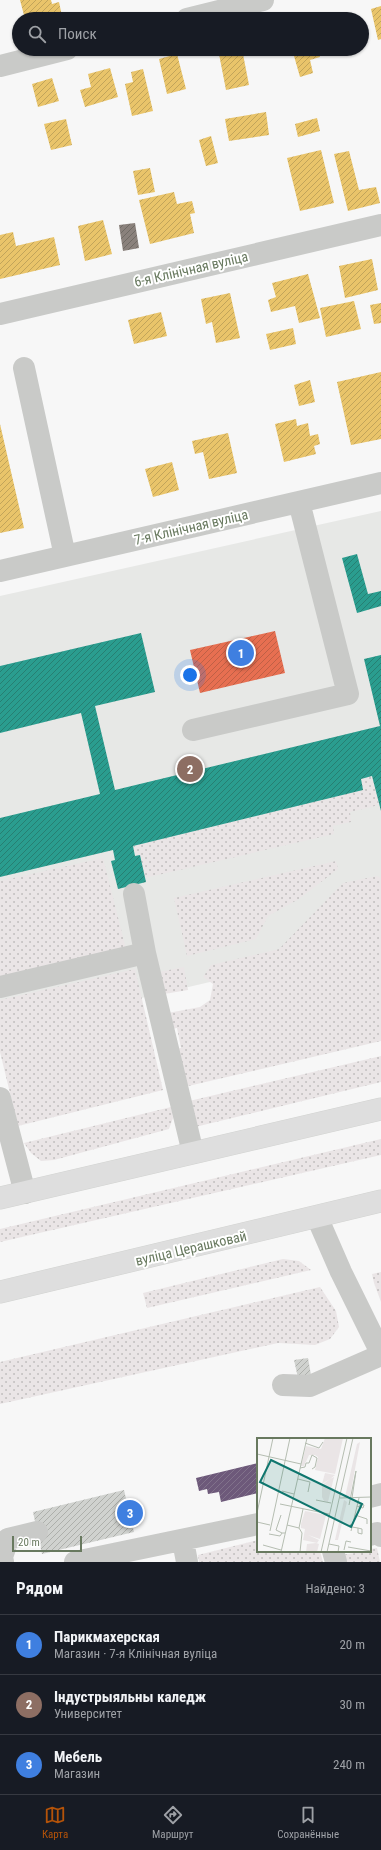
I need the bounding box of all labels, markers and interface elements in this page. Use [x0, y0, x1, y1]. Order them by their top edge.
search box [12, 12, 369, 56]
icon: search [26, 23, 48, 45]
text: Поиск [58, 25, 97, 43]
street label: 6-я Клінічная вуліца [133, 248, 249, 290]
street label: 7-я Клінічная вуліца [133, 506, 249, 548]
pin: 1 [228, 638, 254, 668]
your location [180, 665, 200, 685]
pin: 2 [177, 754, 203, 784]
street label: вуліца Церашковай [134, 1227, 248, 1269]
inset map [257, 1438, 371, 1552]
pin: 3 [117, 1498, 143, 1528]
scale bar [12, 1534, 82, 1553]
text: 20 m [18, 1536, 40, 1549]
text: Рядом [16, 1578, 63, 1598]
text: Найдено: 3 [305, 1581, 365, 1596]
text: Парикмахерская [54, 1628, 160, 1646]
text: 1 [26, 1637, 32, 1652]
text: 20 m [339, 1637, 365, 1652]
text: Магазин · 7-я Клінічная вуліца [54, 1646, 217, 1661]
text: Індустрыяльны каледж [54, 1688, 206, 1706]
text: 2 [26, 1697, 32, 1712]
text: 30 m [339, 1697, 365, 1712]
text: Университет [54, 1706, 122, 1721]
text: Мебель [54, 1748, 102, 1766]
text: 3 [26, 1757, 32, 1772]
text: 240 m [333, 1757, 365, 1772]
text: Магазин [54, 1766, 100, 1781]
tab: Карта [42, 1804, 68, 1841]
tab: Маршрут [152, 1804, 193, 1841]
tab: Сохранённые [277, 1804, 339, 1841]

